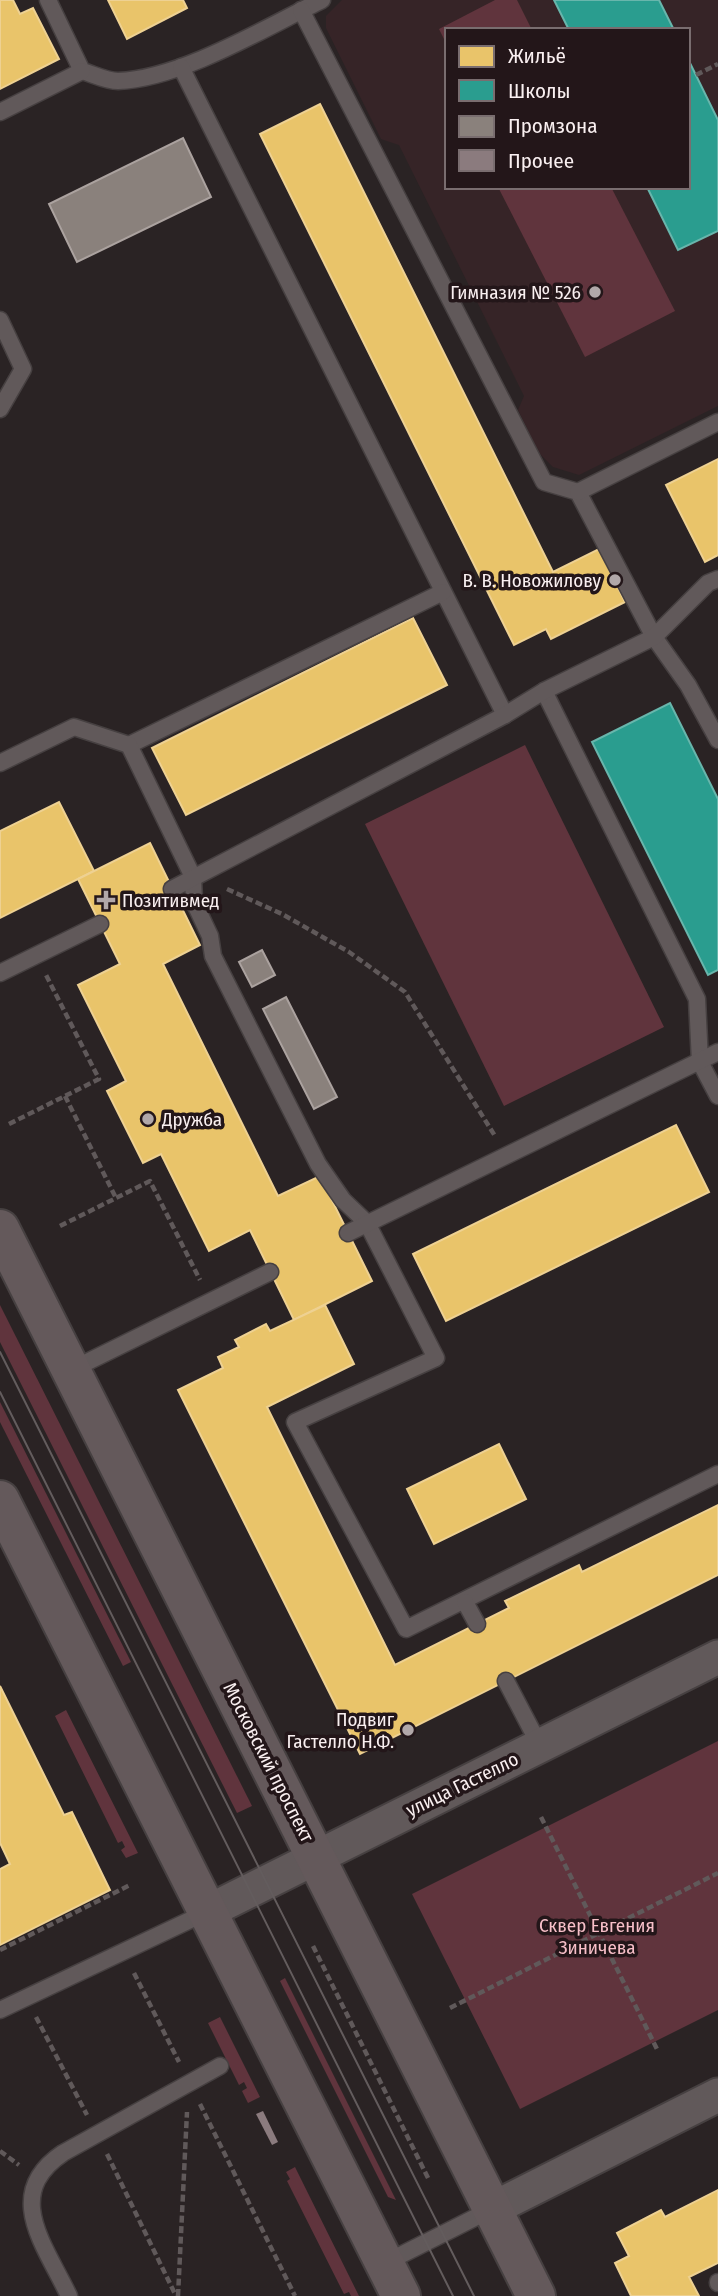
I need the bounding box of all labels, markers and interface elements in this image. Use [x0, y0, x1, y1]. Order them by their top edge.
legend [445, 28, 690, 189]
text: Жильё [508, 43, 566, 69]
text: Школы [508, 78, 571, 104]
text: Промзона [508, 113, 597, 139]
text: Прочее [508, 148, 574, 174]
place label: Гимназия № 526 [450, 281, 581, 304]
marker: Гимназия № 526 [587, 284, 603, 300]
place label: В. В. Новожилову [463, 569, 602, 592]
marker: В. В. Новожилову [607, 572, 623, 588]
place label: Позитивмед [122, 889, 219, 912]
marker: Позитивмед [96, 890, 116, 910]
place label: Дружба [161, 1108, 222, 1131]
marker: Дружба [140, 1111, 156, 1127]
street label: Московский проспект [218, 1679, 319, 1846]
place label: Подвиг Гастелло Н.Ф. [286, 1708, 395, 1753]
marker: Подвиг Гастелло Н.Ф. [400, 1722, 416, 1738]
street label: улица Гастелло [402, 1747, 522, 1822]
park label: Сквер Евгения Зиничева [539, 1914, 655, 1959]

